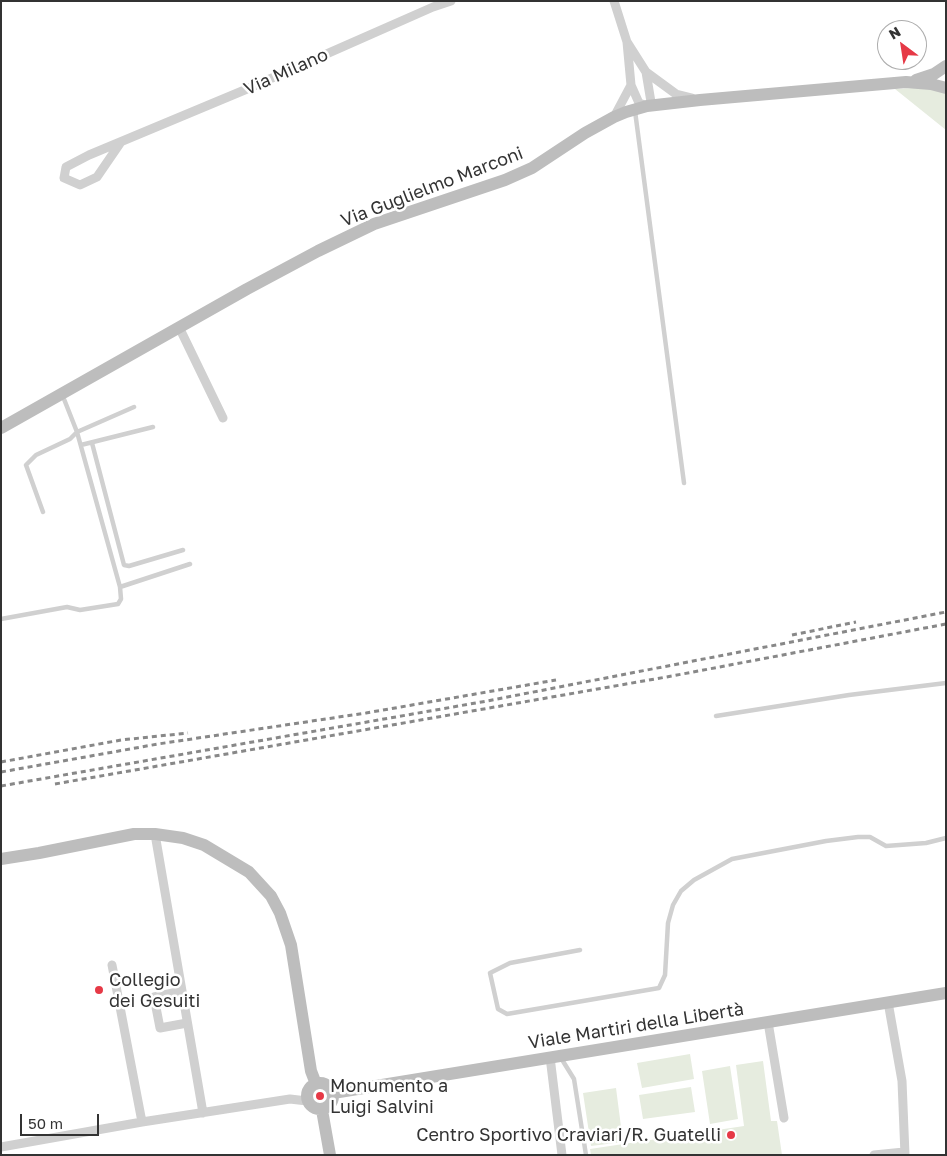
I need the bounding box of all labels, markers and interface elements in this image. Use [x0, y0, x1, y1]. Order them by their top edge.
north arrow [877, 20, 927, 70]
text: N [886, 23, 903, 43]
street label: Via Milano [241, 44, 331, 100]
street label: Via Guglielmo Marconi [338, 142, 526, 232]
place label: Collegio dei Gesuiti [109, 969, 200, 1012]
marker: Collegio dei Gesuiti [93, 984, 105, 996]
street label: Viale Martiri della Libertà [527, 998, 745, 1054]
place label: Monumento a Luigi Salvini [330, 1075, 448, 1118]
marker: Monumento a Luigi Salvini [314, 1090, 326, 1102]
scale bar [22, 1104, 101, 1136]
text: 50 m [28, 1114, 63, 1132]
place label: Centro Sportivo Craviari/R. Guatelli [416, 1124, 721, 1146]
marker: Centro Sportivo Craviari/R. Guatelli [725, 1129, 737, 1141]

